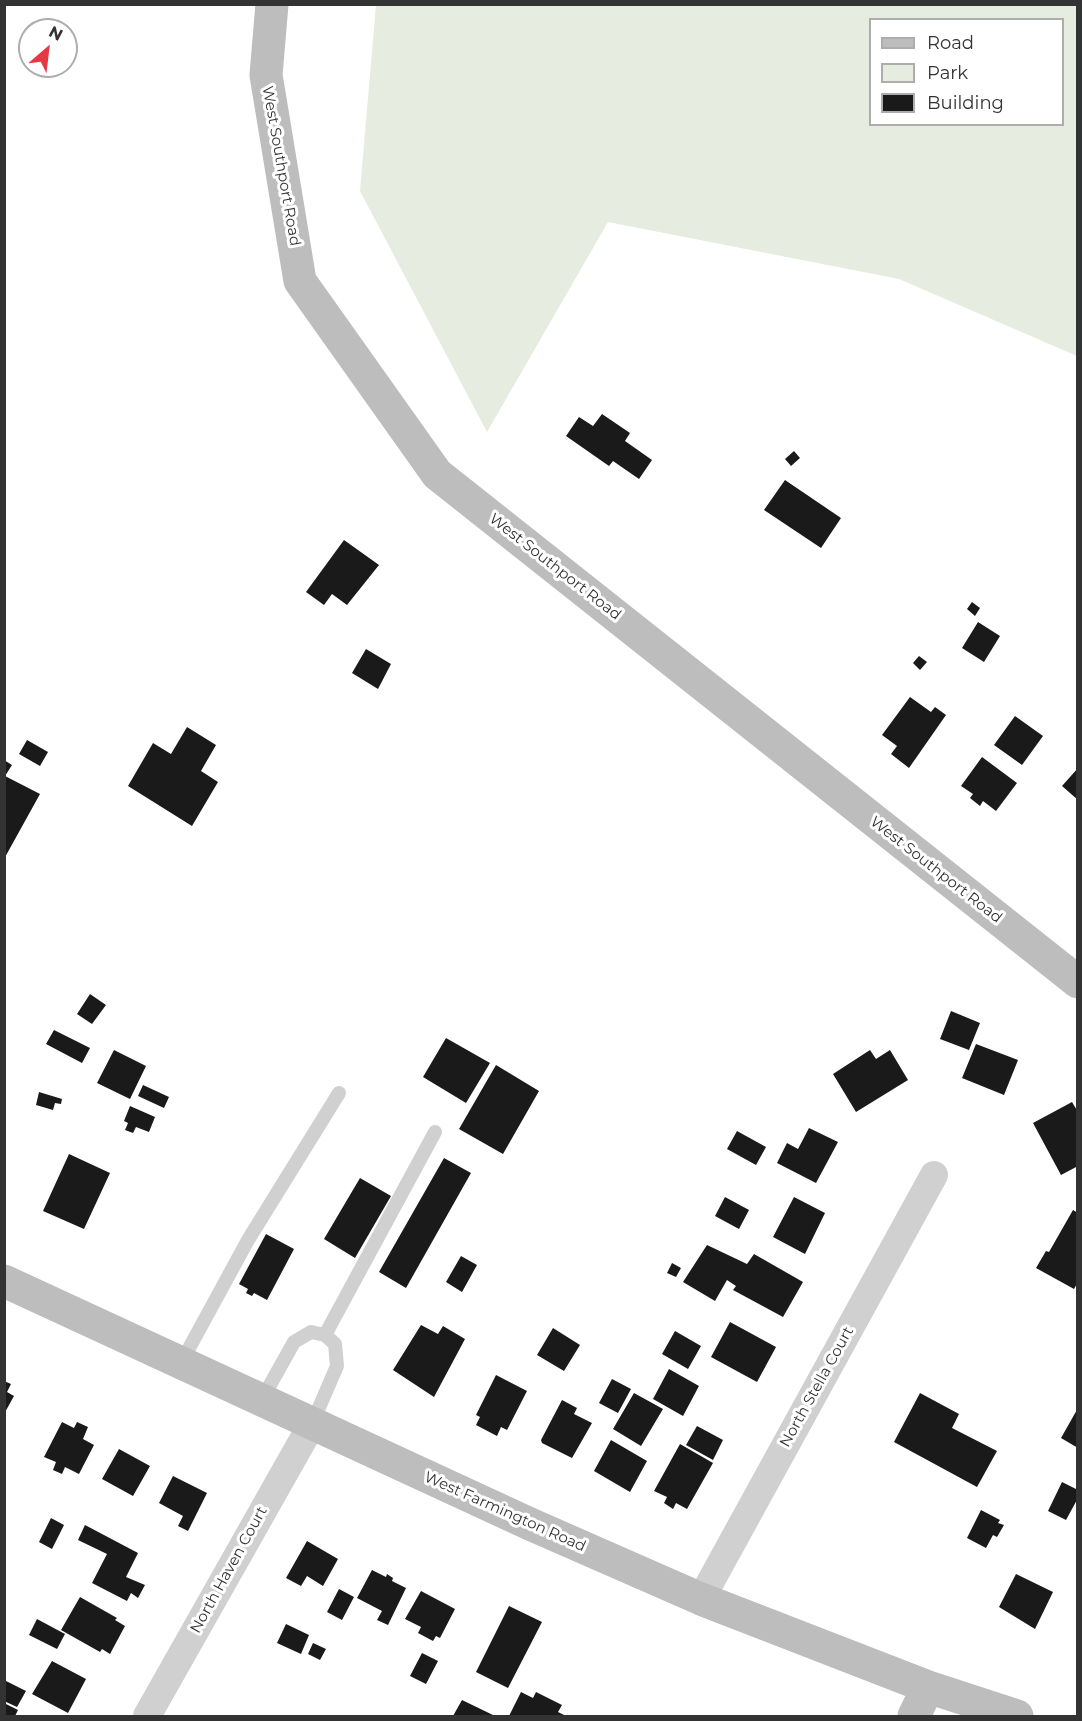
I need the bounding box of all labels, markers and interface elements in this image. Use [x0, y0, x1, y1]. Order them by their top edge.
north arrow [18, 18, 78, 78]
legend [869, 18, 1064, 126]
text: N [46, 22, 66, 45]
text: Road [927, 32, 974, 54]
text: Park [927, 62, 968, 84]
street label: West Southport Road [258, 85, 304, 247]
text: Building [927, 92, 1004, 114]
street label: West Southport Road [486, 510, 624, 624]
street label: West Southport Road [867, 813, 1005, 927]
street label: North Stella Court [776, 1324, 858, 1450]
street label: West Farmington Road [421, 1468, 589, 1556]
street label: North Haven Court [187, 1504, 271, 1636]

